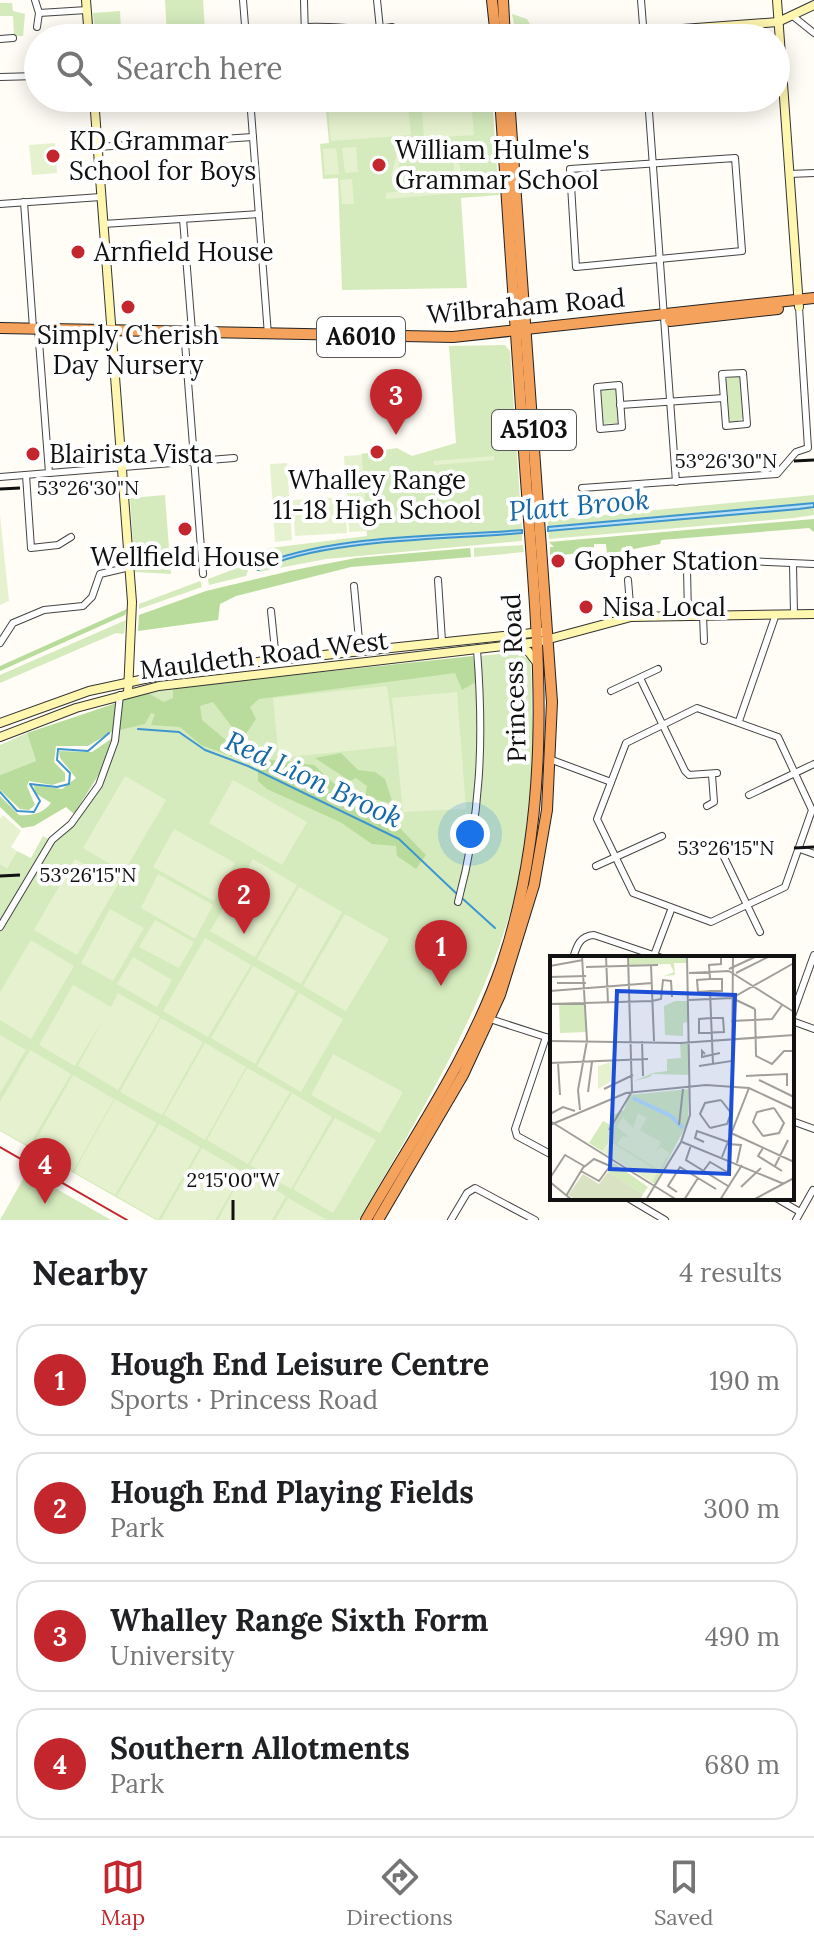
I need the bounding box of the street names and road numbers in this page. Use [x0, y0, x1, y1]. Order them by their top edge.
street label: Wilbraham Road [425, 280, 626, 331]
road number: A6010 [317, 317, 405, 357]
road number: A5103 [492, 410, 576, 450]
street label: Princess Road [494, 593, 533, 763]
street label: Mauldeth Road West [138, 623, 390, 686]

